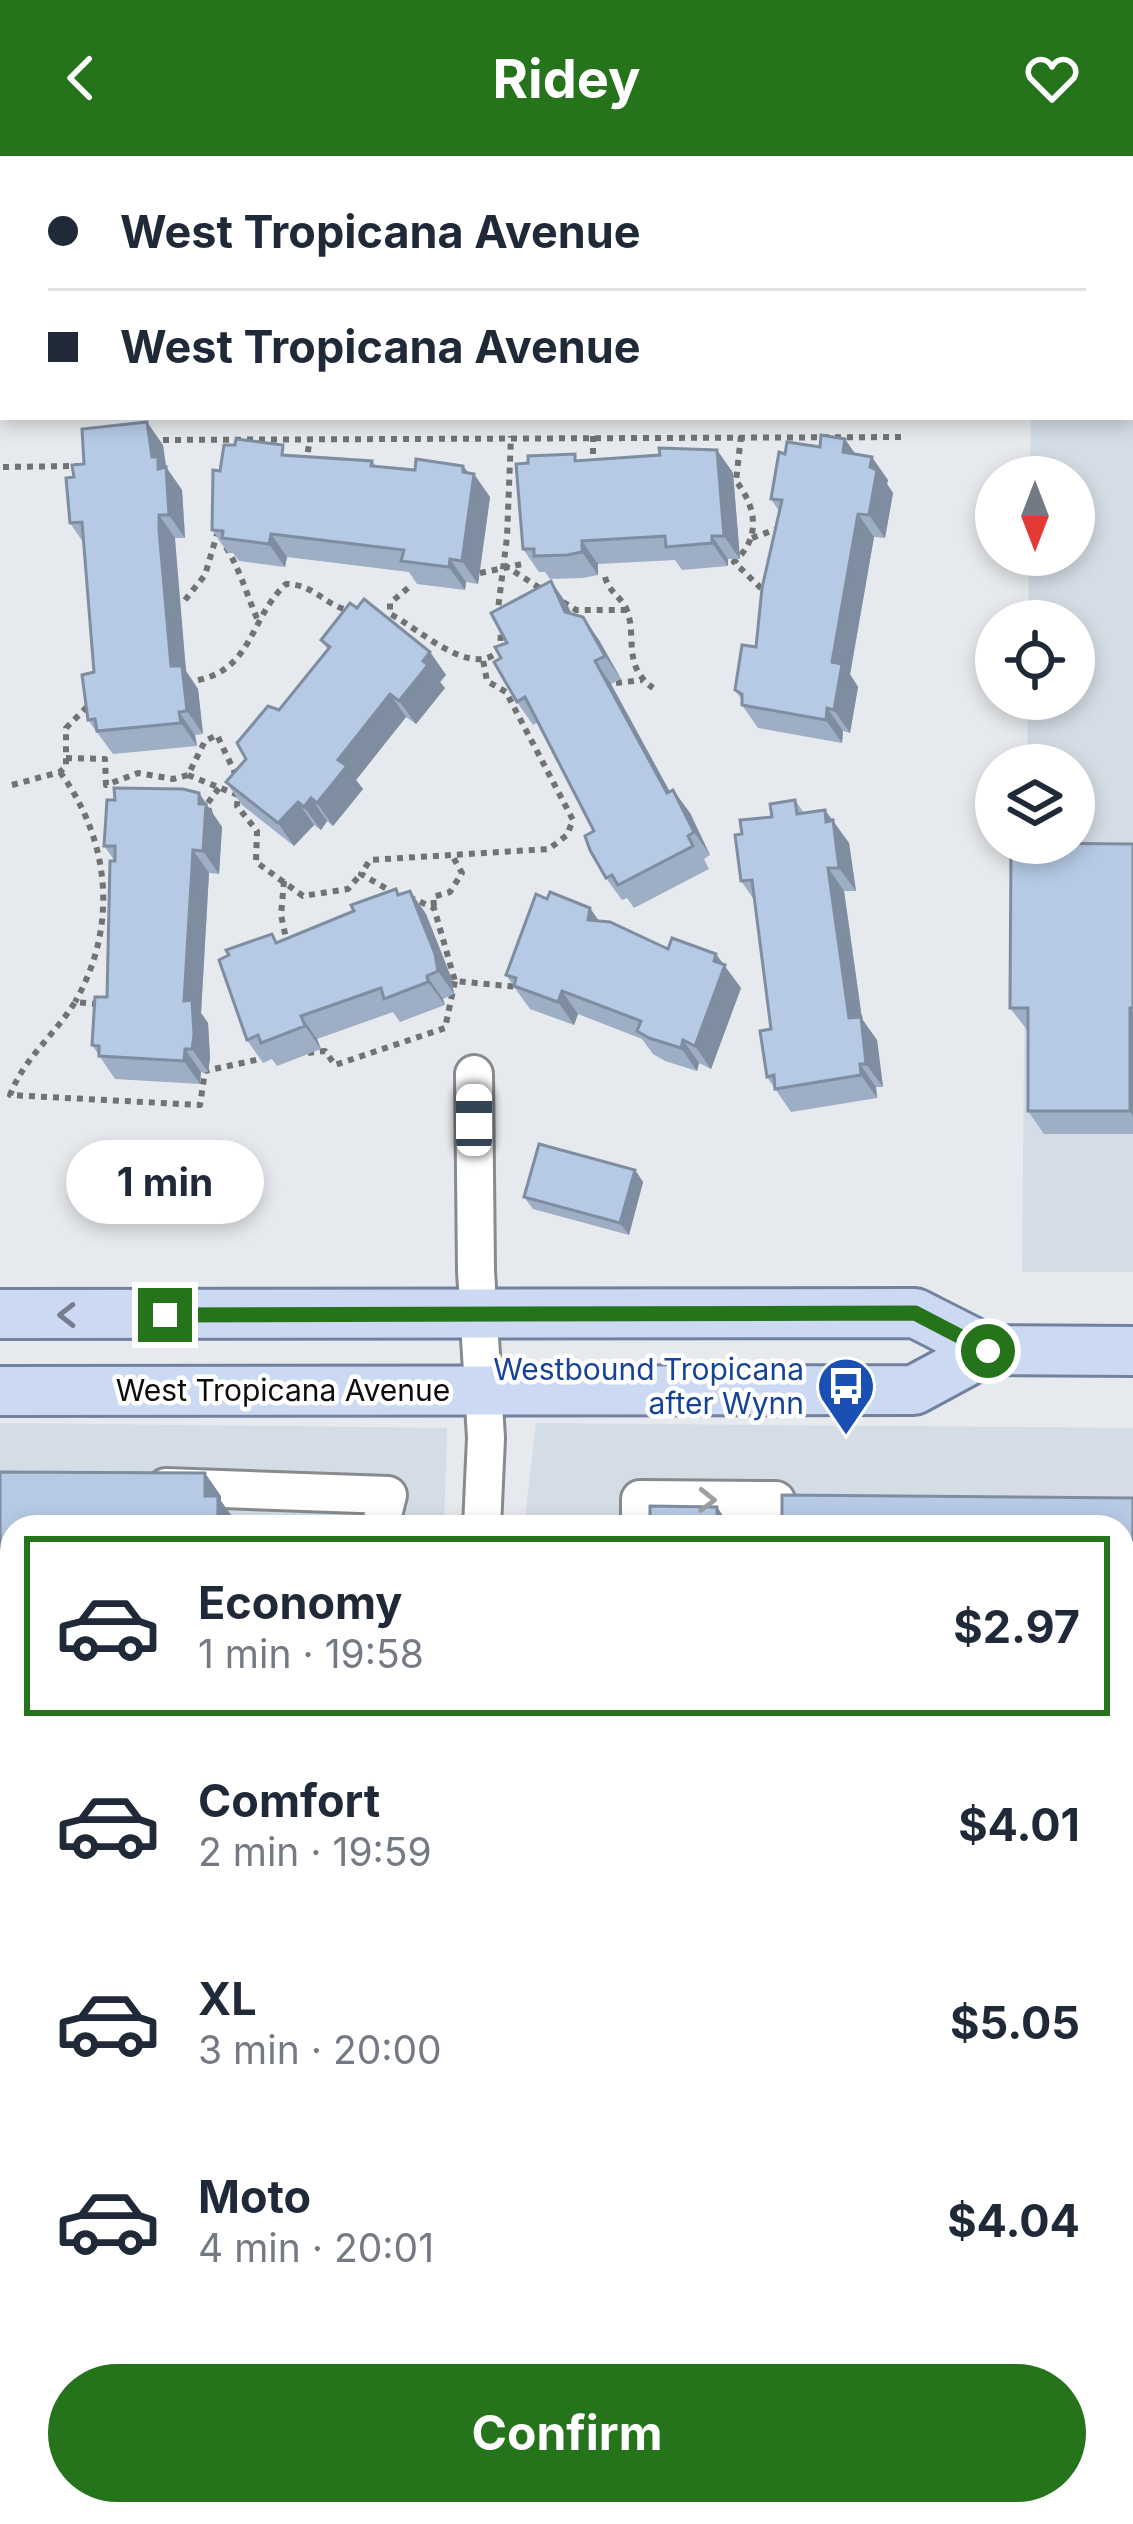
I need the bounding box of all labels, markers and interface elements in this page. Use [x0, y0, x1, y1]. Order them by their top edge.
icon: back [48, 45, 114, 111]
icon: heart [1019, 45, 1085, 111]
text: Ridey [493, 46, 640, 111]
text: West Tropicana Avenue [120, 204, 641, 259]
text: West Tropicana Avenue [120, 319, 641, 374]
north arrow [975, 456, 1095, 576]
map controls [975, 456, 1095, 864]
button: locate [975, 600, 1095, 720]
button: layers [975, 744, 1095, 864]
car [456, 1084, 492, 1156]
callout: 1 min [66, 1141, 264, 1225]
text: 1 min [117, 1158, 213, 1205]
route end [138, 1288, 192, 1342]
one-way arrow [57, 1302, 76, 1328]
route start [961, 1324, 1015, 1378]
place label: Westbound Tropicana after Wynn [493, 1351, 804, 1421]
bus stop icon: Westbound Tropicana after Wynn [815, 1355, 877, 1437]
street label: West Tropicana Avenue [116, 1372, 450, 1408]
one-way arrow [699, 1487, 717, 1513]
icon: car [54, 1572, 162, 1680]
text: Economy [198, 1575, 402, 1630]
text: $2.97 [953, 1599, 1080, 1654]
text: 1 min · 19:58 [198, 1630, 424, 1677]
icon: car [54, 1770, 162, 1878]
text: Comfort [198, 1773, 380, 1828]
text: $4.01 [958, 1797, 1080, 1852]
text: 2 min · 19:59 [198, 1828, 432, 1875]
icon: car [54, 1968, 162, 2076]
text: XL [198, 1971, 257, 2026]
text: $5.05 [950, 1995, 1080, 2050]
text: 3 min · 20:00 [198, 2026, 442, 2073]
icon: car [54, 2166, 162, 2274]
text: Moto [198, 2169, 311, 2224]
text: $4.04 [947, 2193, 1080, 2248]
text: 4 min · 20:01 [198, 2224, 434, 2271]
button: Confirm [48, 2364, 1086, 2502]

